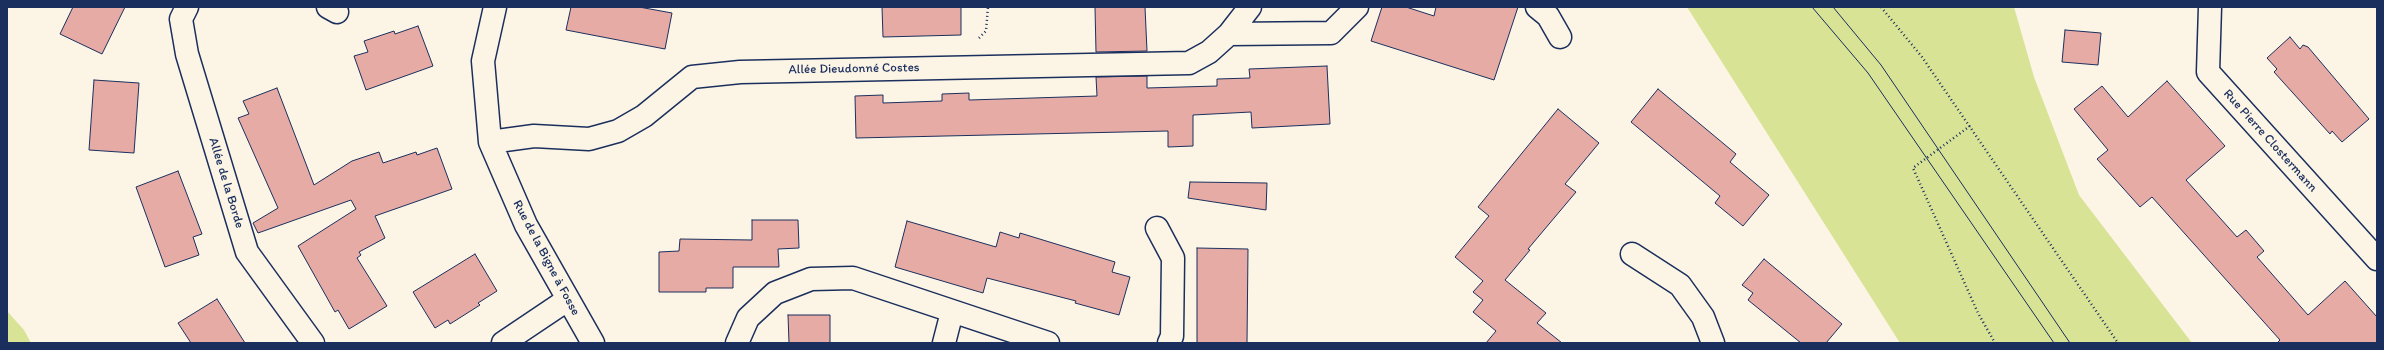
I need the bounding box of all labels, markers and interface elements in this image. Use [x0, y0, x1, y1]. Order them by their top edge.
street label: Allée Dieudonné Costes [788, 60, 920, 78]
street label: Rue Pierre Clostermann [2220, 86, 2320, 196]
street label: Allée de la Borde [205, 136, 247, 230]
street label: Rue de la Bigne à Fosse [509, 198, 583, 318]

